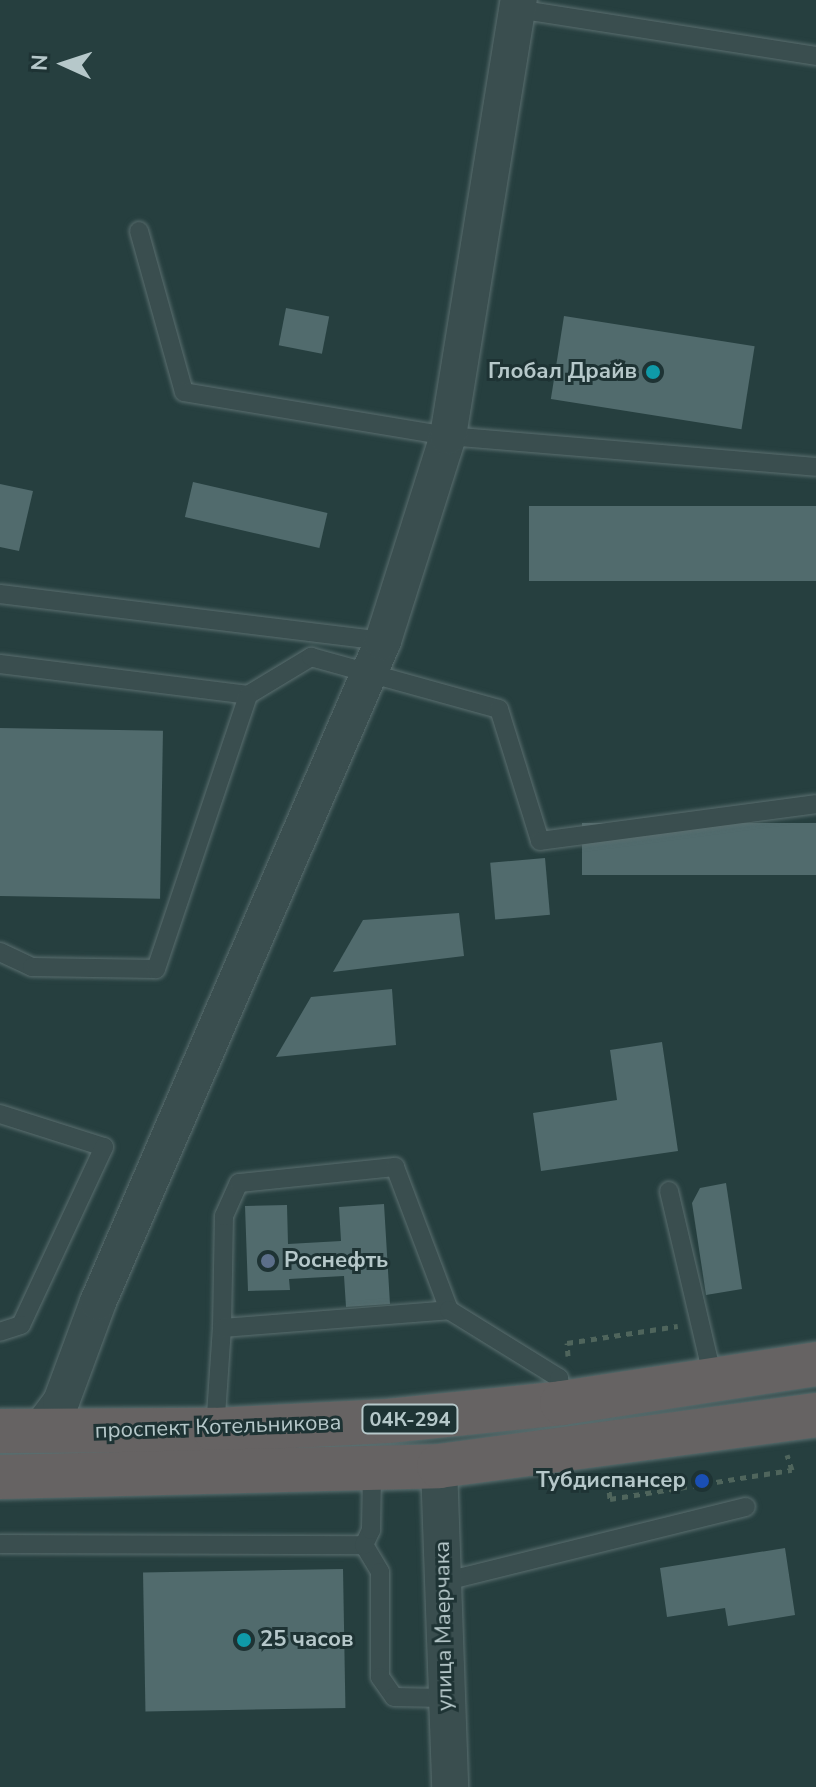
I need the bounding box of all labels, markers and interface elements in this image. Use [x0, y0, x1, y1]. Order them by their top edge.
north arrow [24, 24, 104, 104]
text: N [25, 54, 55, 72]
place label: Глобал Драйв [488, 359, 637, 385]
marker: Глобал Драйв [644, 363, 662, 381]
place label: Роснефть [284, 1248, 388, 1274]
marker: Роснефть [259, 1252, 277, 1270]
road number: 04К-294 [360, 1403, 460, 1435]
street label: проспект Котельникова [94, 1410, 342, 1444]
place label: Тубдиспансер [536, 1468, 686, 1494]
marker: Тубдиспансер [693, 1472, 711, 1490]
street label: улица Маерчака [429, 1541, 459, 1711]
place label: 25 часов [260, 1627, 353, 1653]
marker: 25 часов [235, 1631, 253, 1649]

